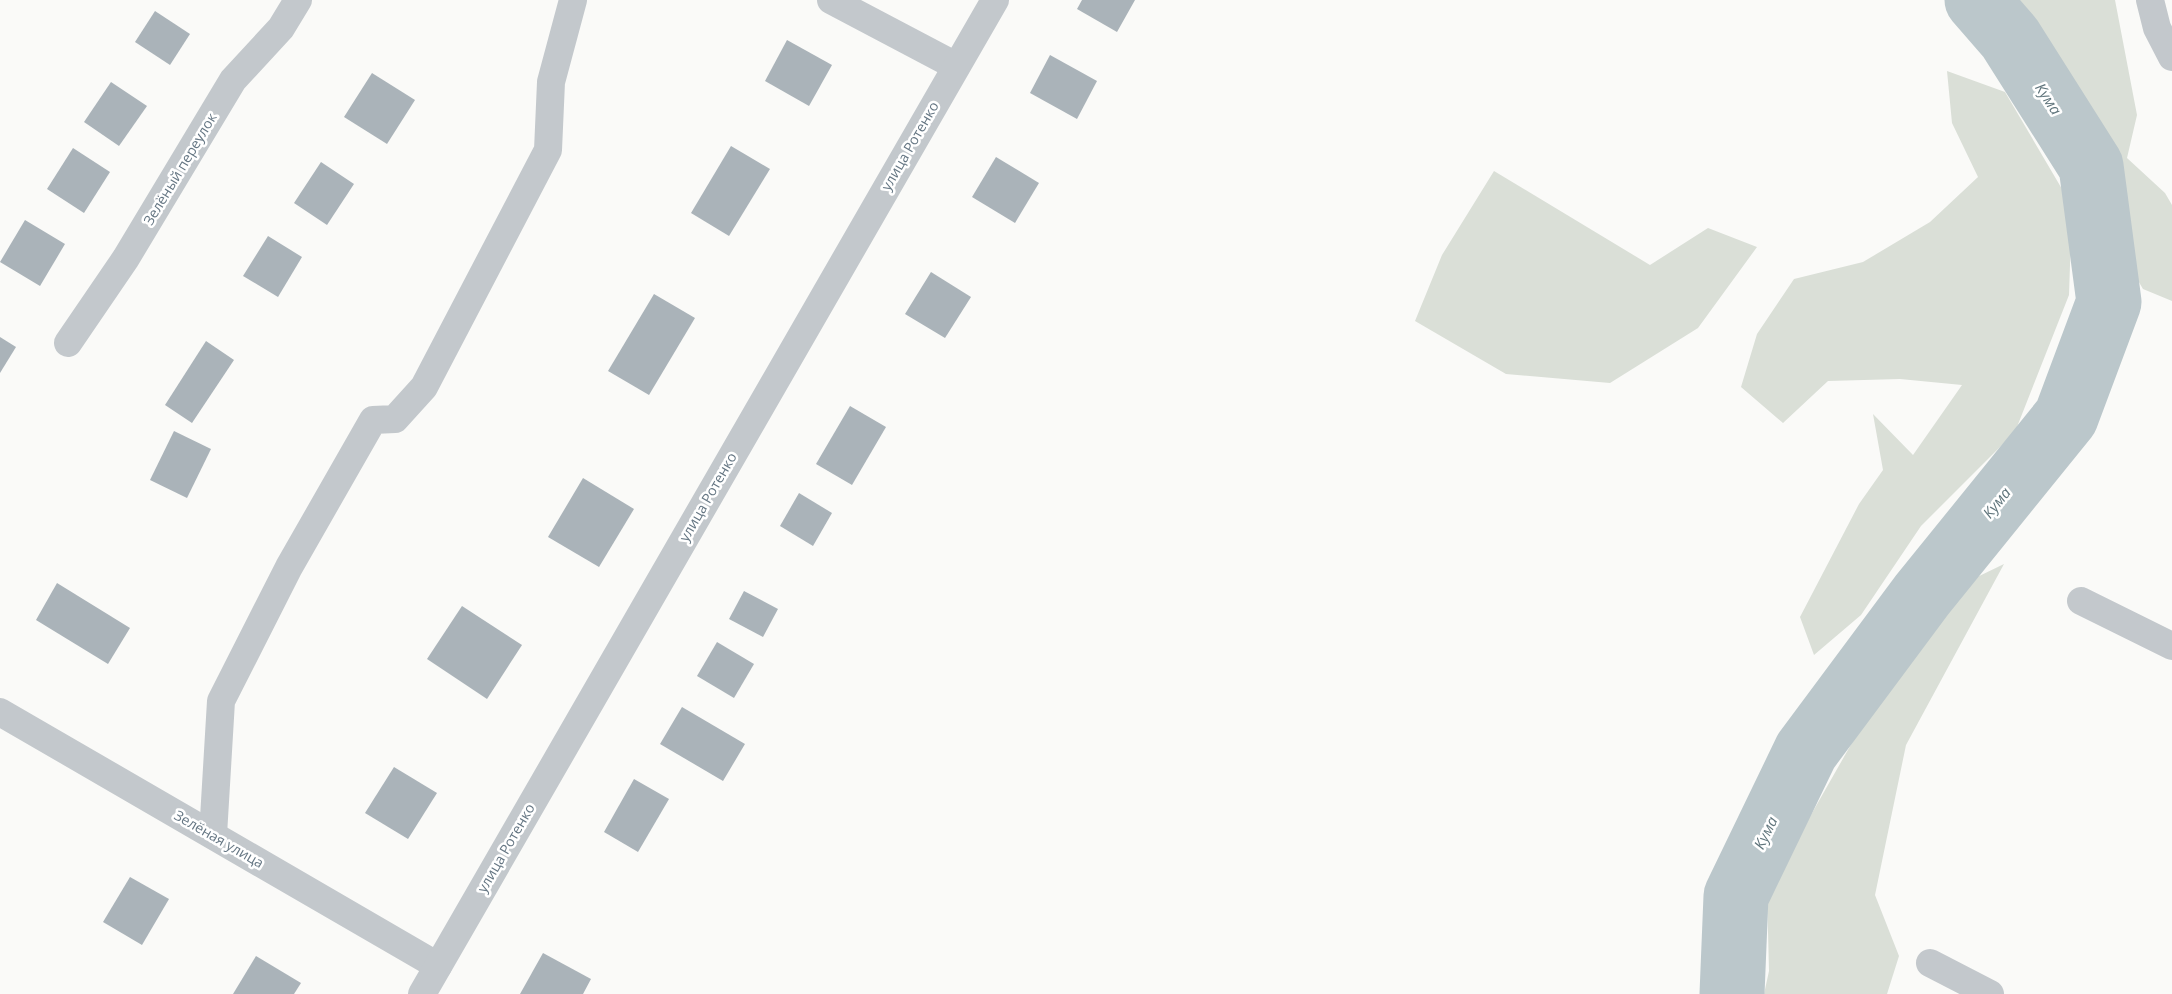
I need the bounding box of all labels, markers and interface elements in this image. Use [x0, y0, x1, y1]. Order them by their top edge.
water label: Кума [2031, 79, 2067, 119]
street label: улица Ротенко [876, 98, 943, 194]
street label: Зелёный переулок [139, 108, 221, 228]
street label: улица Ротенко [674, 449, 741, 545]
water label: Кума [1978, 482, 2015, 522]
street label: улица Ротенко [472, 800, 539, 896]
street label: Зелёная улица [171, 805, 267, 872]
water label: Кума [1749, 812, 1782, 852]

